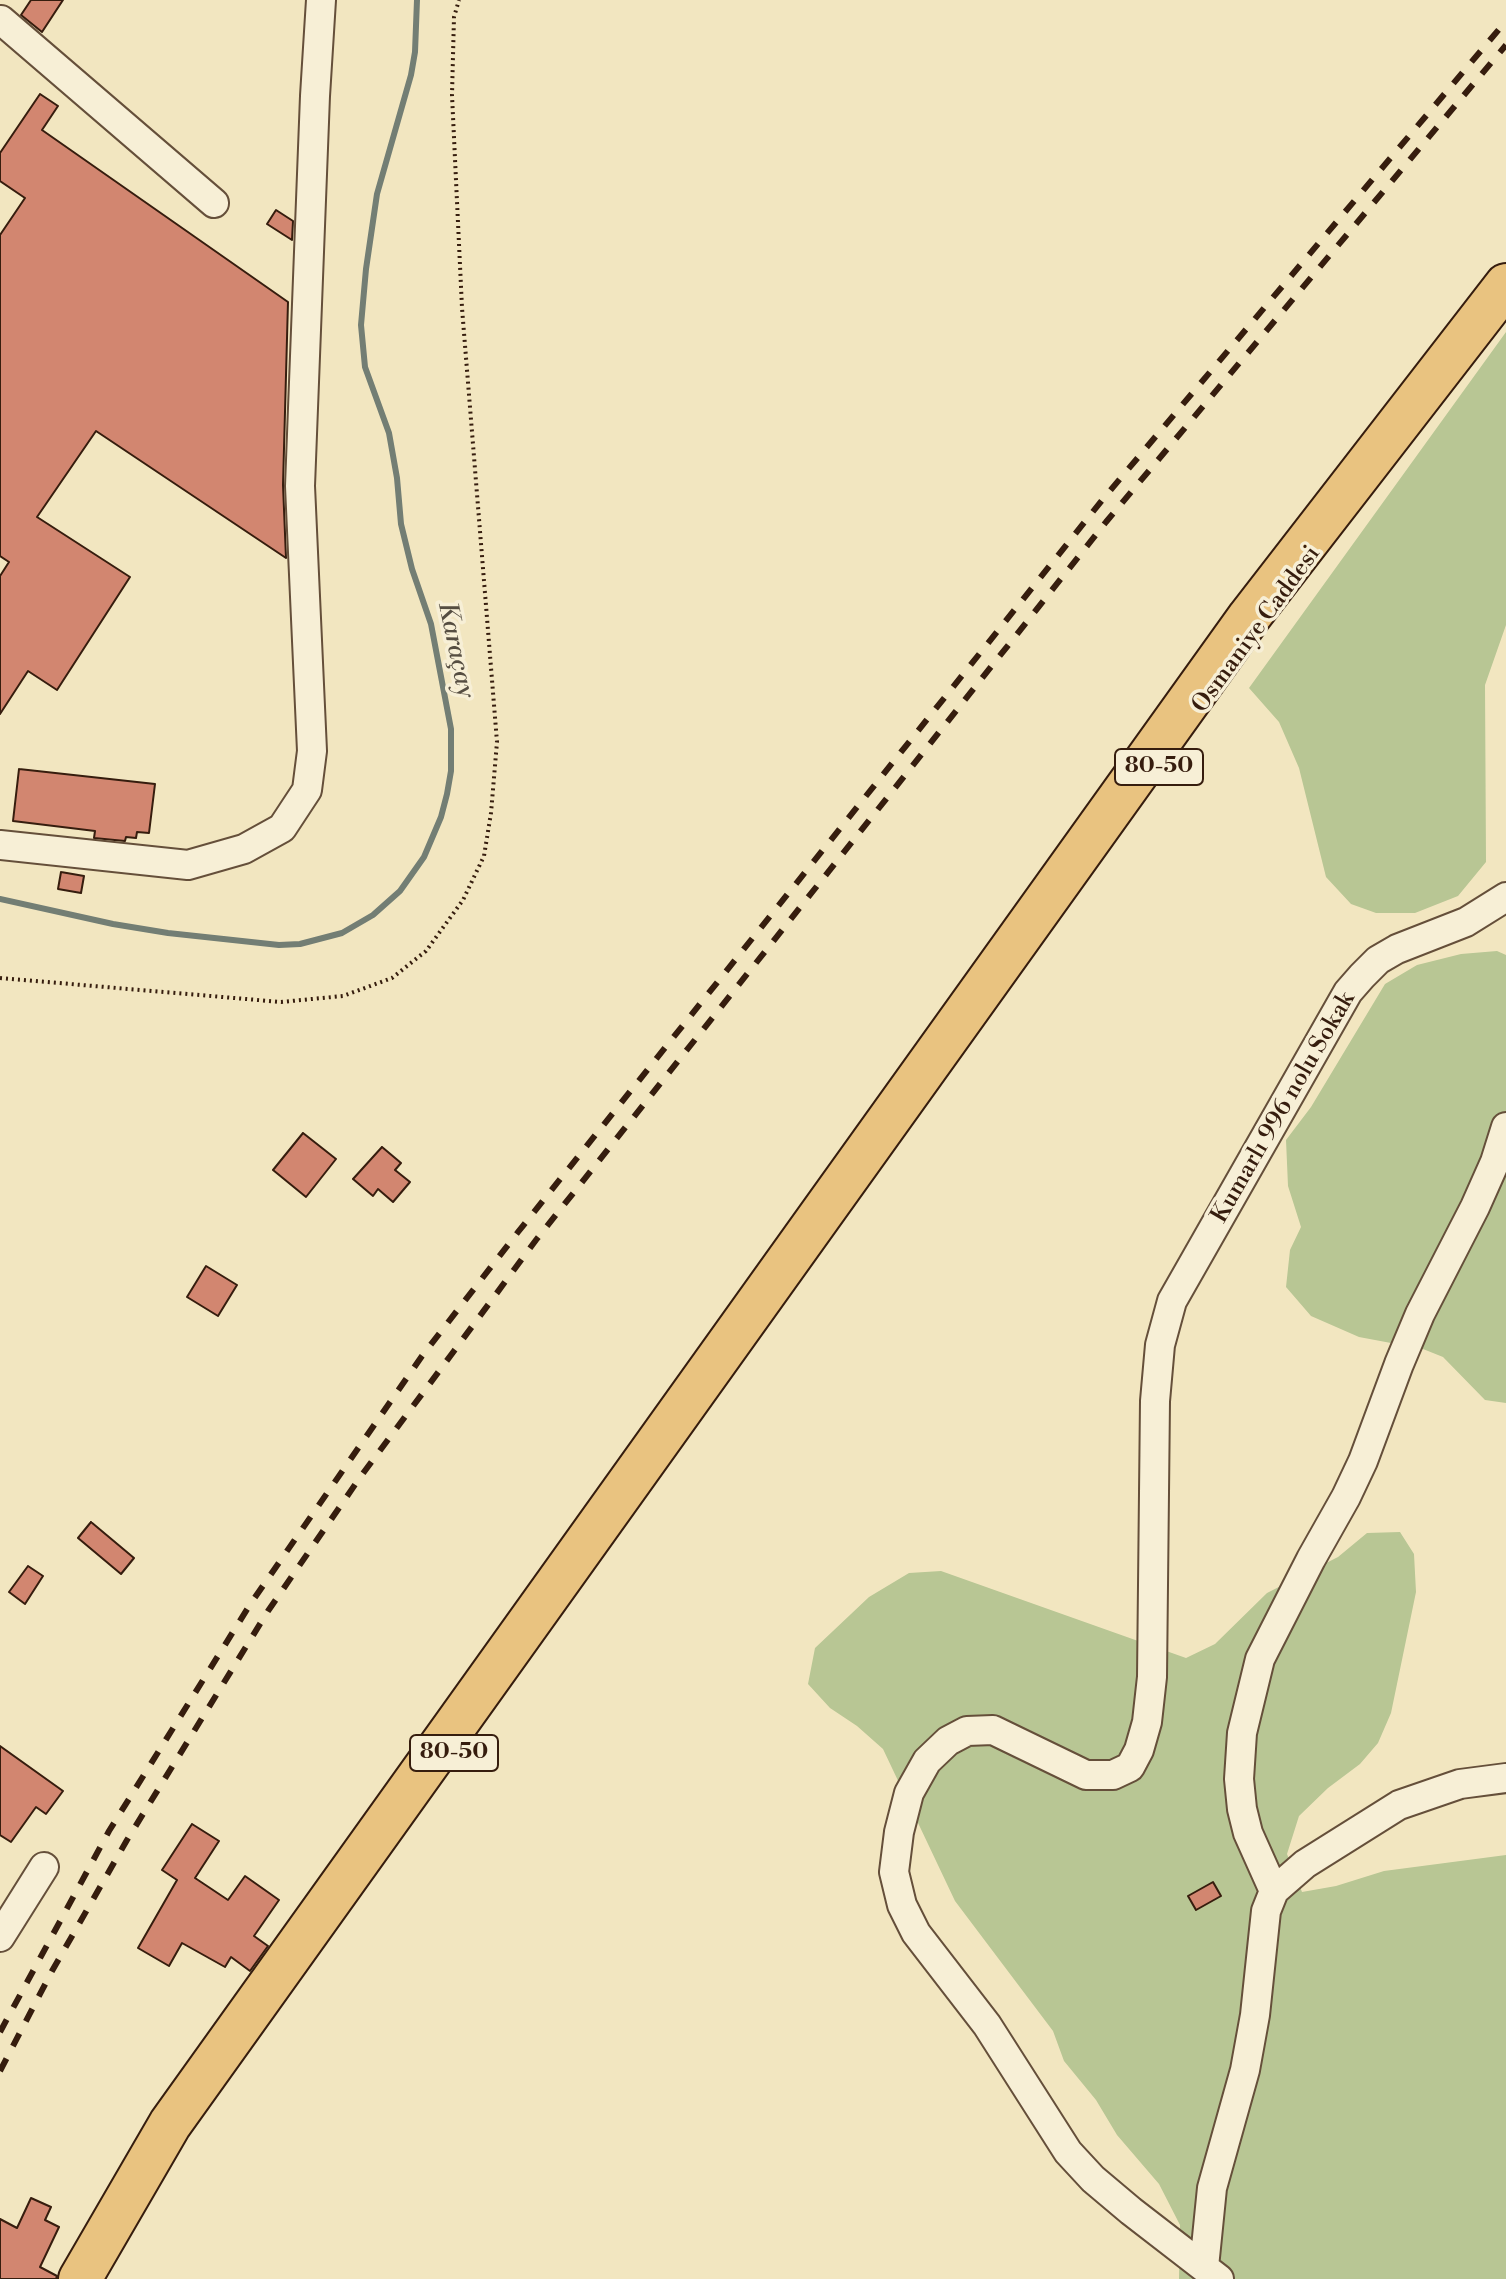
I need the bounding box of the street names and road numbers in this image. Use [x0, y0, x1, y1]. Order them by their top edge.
street label: Osmaniye Caddesi [1187, 541, 1327, 719]
road number: 80-50 [1115, 749, 1203, 785]
street label: Kumarlı 996 nolu Sokak [1206, 987, 1362, 1229]
road number: 80-50 [410, 1735, 498, 1771]

